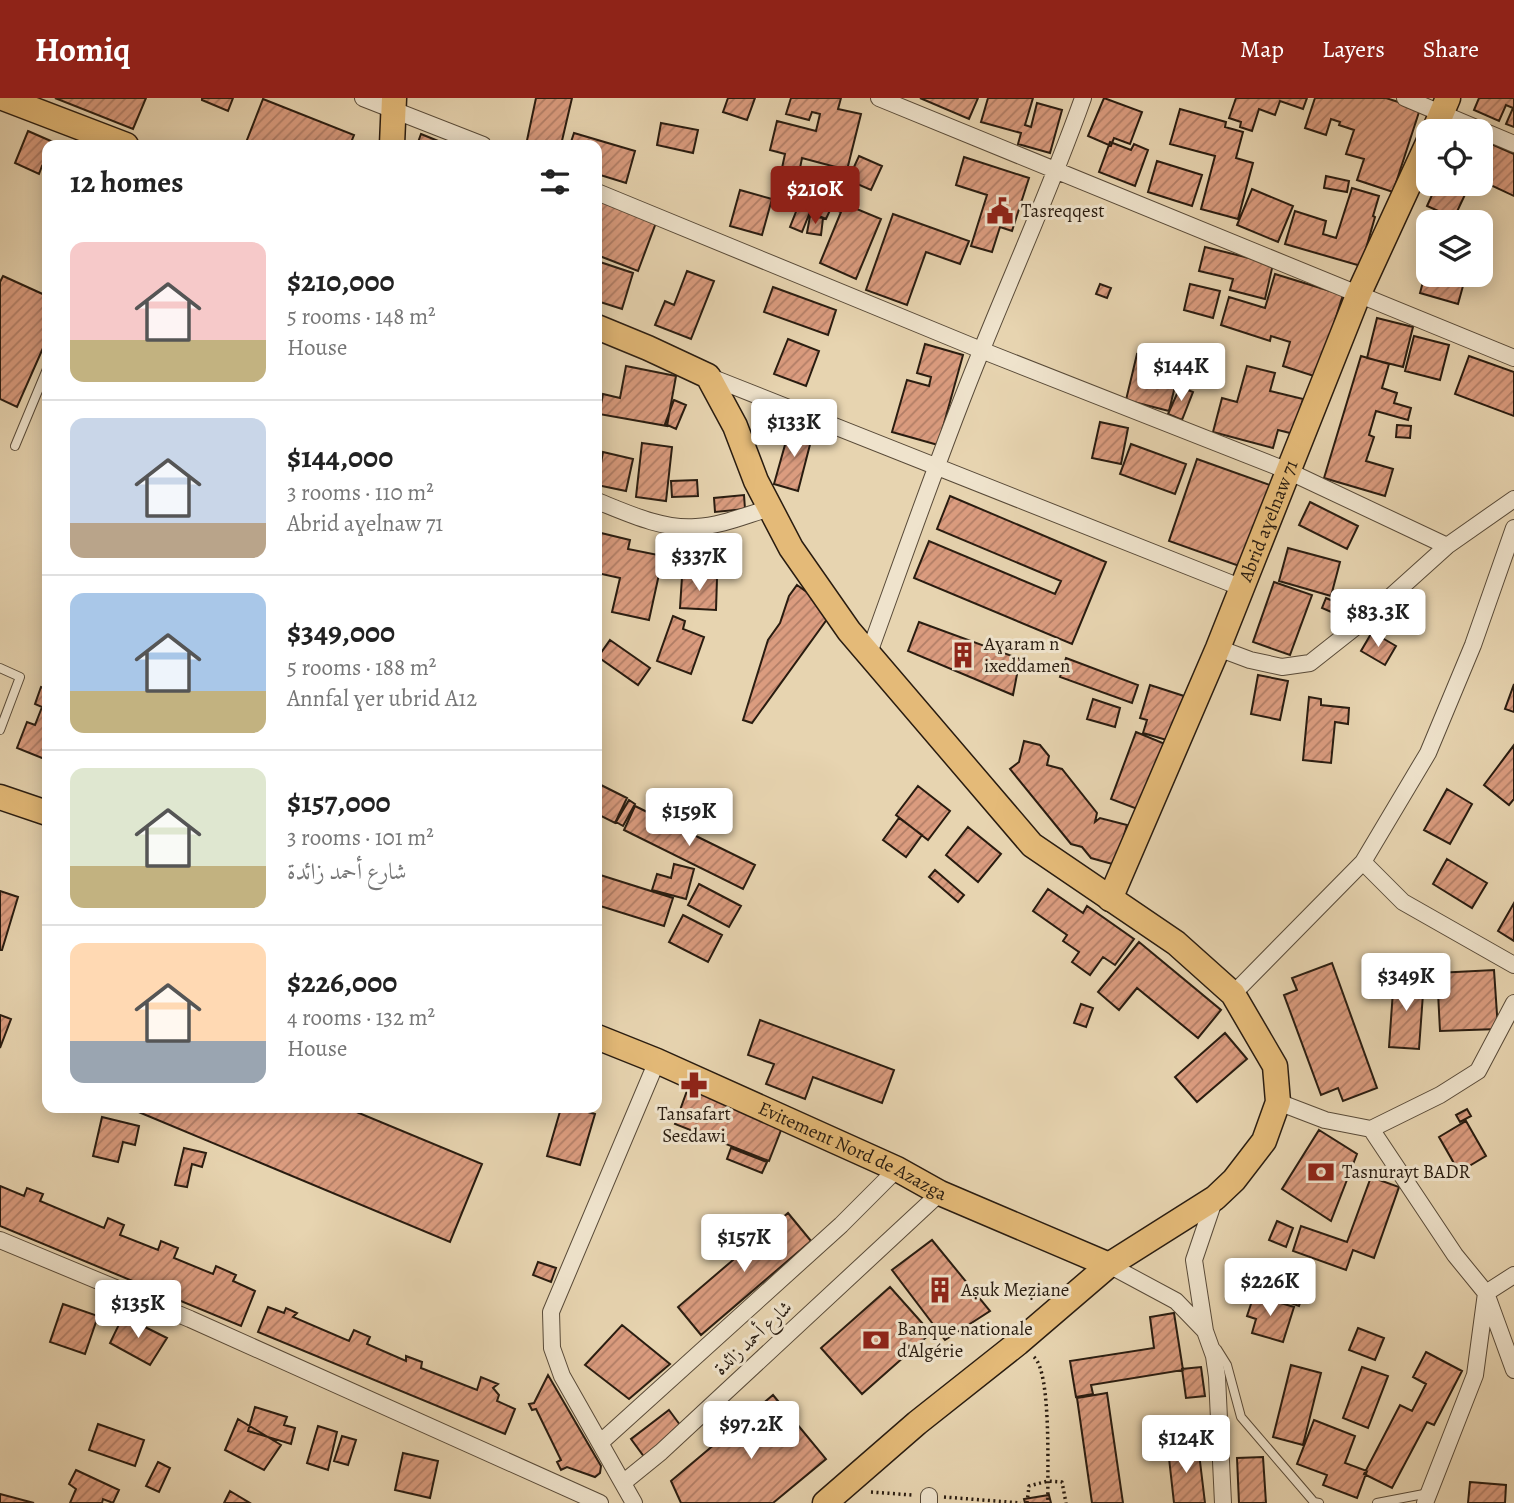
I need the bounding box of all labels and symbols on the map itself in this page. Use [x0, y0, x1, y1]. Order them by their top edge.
pin: $210K [766, 166, 864, 226]
public building icon: Tasreqqest [985, 196, 1015, 226]
place label: Tasreqqest [1021, 198, 1105, 224]
pin: $144K [1132, 344, 1230, 403]
pin: $133K [745, 400, 843, 459]
street label: Abrid aɣelnaw 71 [1232, 456, 1305, 587]
pin: $337K [650, 533, 748, 593]
pin: $83.3K [1321, 589, 1435, 649]
place label: Aɣaram n ixeddamen [983, 631, 1071, 679]
building icon: Aɣaram n ixeddamen [948, 640, 978, 670]
pin: $159K [640, 788, 738, 848]
pin: $349K [1357, 954, 1455, 1013]
pharmacy icon: Tansafart Seɛdawi [679, 1070, 709, 1100]
street label: Evitement Nord de Azazga [754, 1095, 951, 1207]
place label: Tansafart Seɛdawi [657, 1101, 731, 1149]
bank icon: Tasnurayt BADR [1306, 1157, 1336, 1187]
place label: Tasnurayt BADR [1342, 1159, 1470, 1185]
pin: $157K [695, 1214, 793, 1274]
pin: $226K [1221, 1258, 1319, 1318]
building icon: Aṣuk Meẓiane [925, 1275, 955, 1305]
place label: Aṣuk Meẓiane [960, 1277, 1069, 1303]
pin: $135K [89, 1280, 187, 1340]
street label: شارع أحمد زائدة [708, 1295, 799, 1383]
place label: Banque nationale d'Algérie [897, 1316, 1033, 1364]
bank icon: Banque nationale d'Algérie [861, 1325, 891, 1355]
pin: $97.2K [694, 1402, 808, 1461]
pin: $124K [1137, 1416, 1235, 1475]

